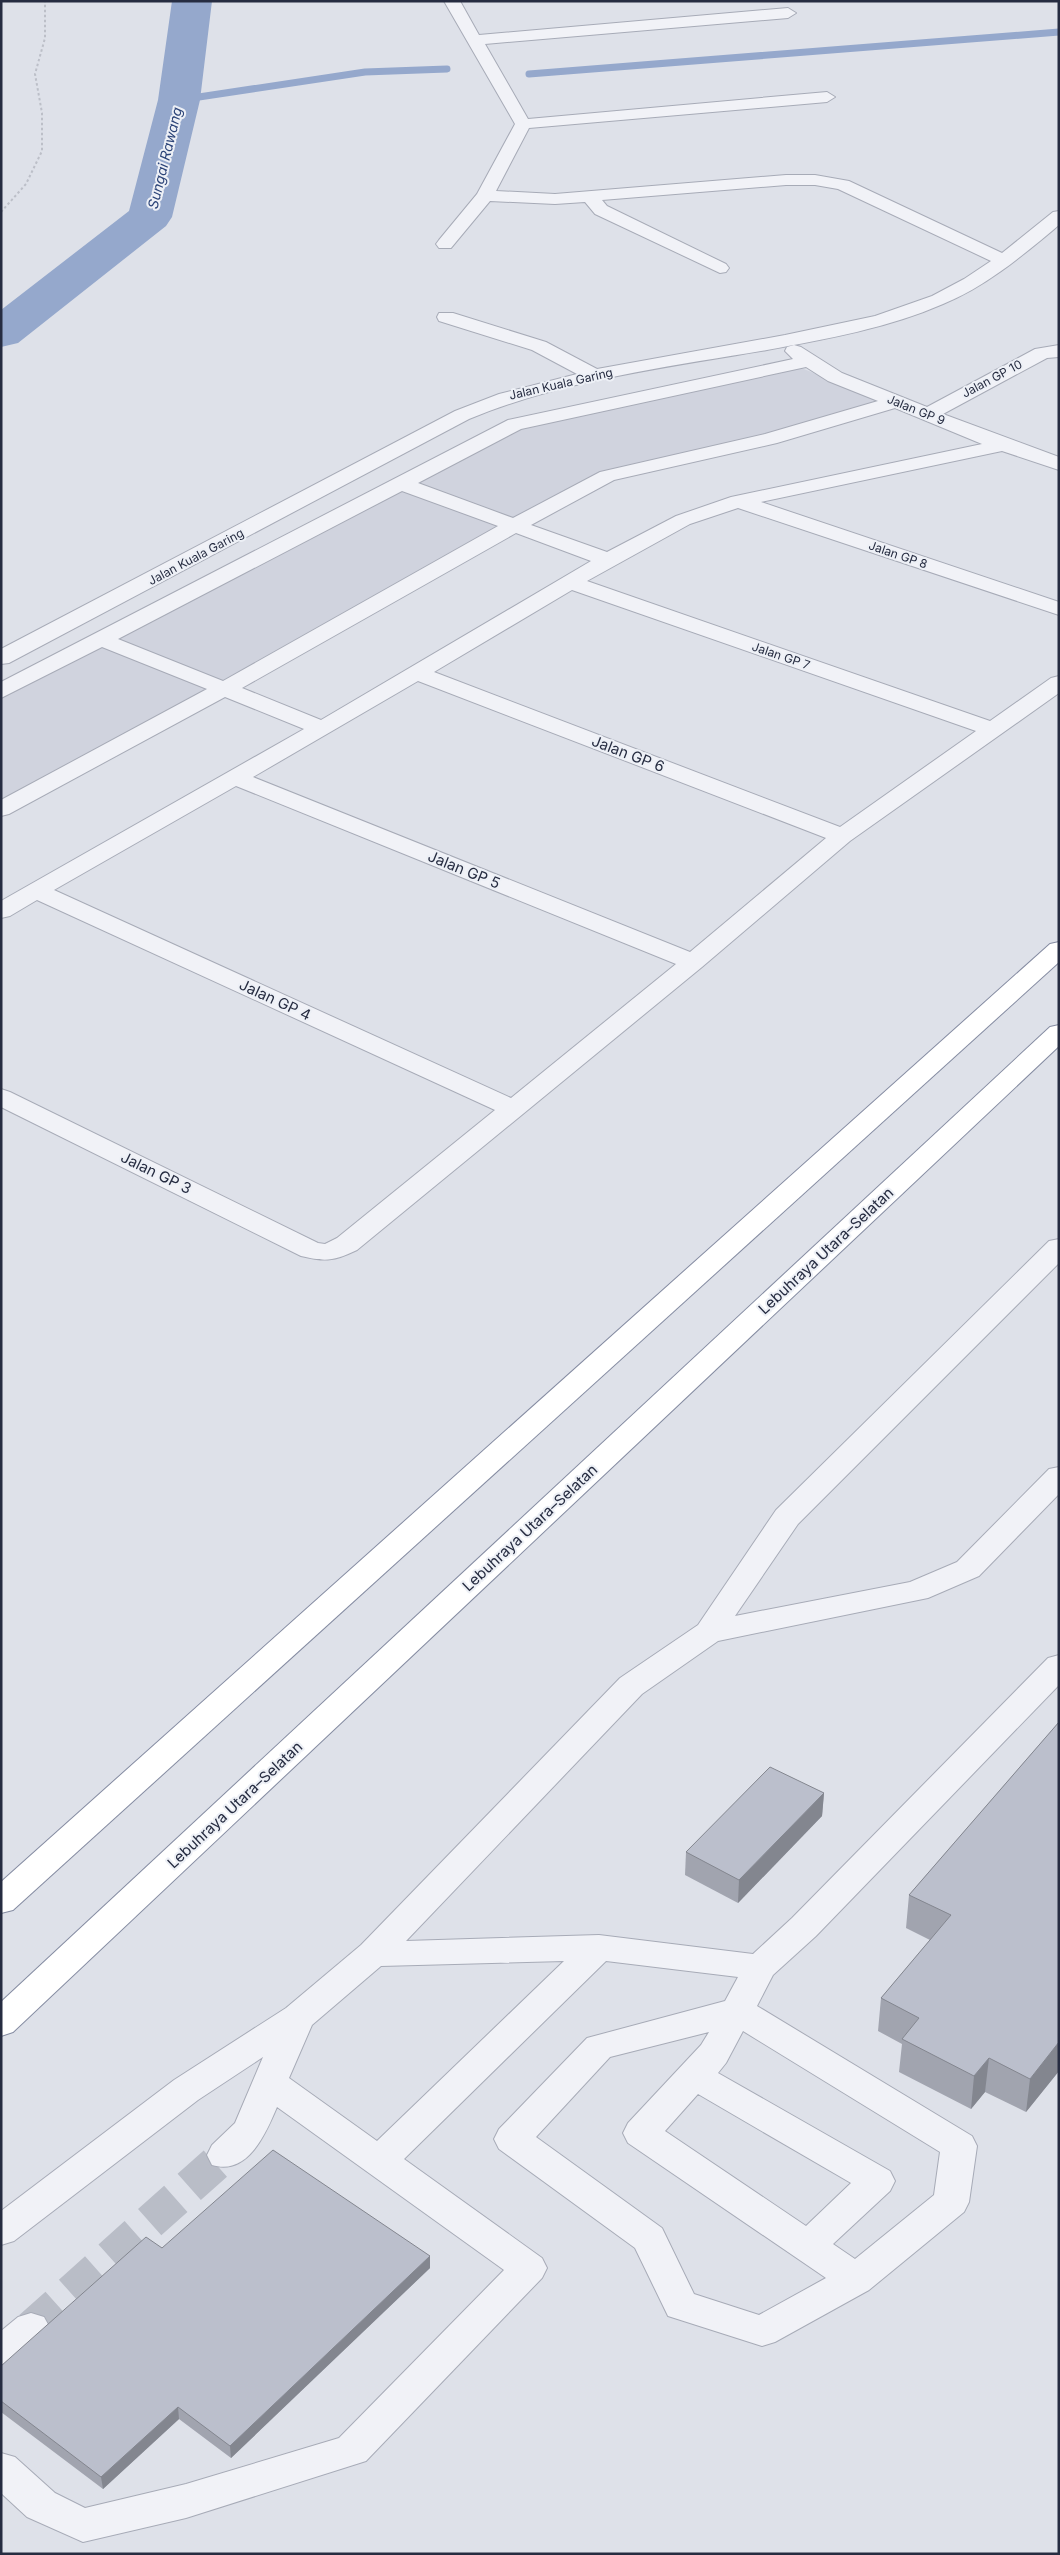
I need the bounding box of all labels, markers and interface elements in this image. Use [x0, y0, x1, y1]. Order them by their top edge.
water label: Sungai Rawang [144, 105, 185, 210]
street label: Jalan GP 10 [959, 356, 1024, 401]
street label: Jalan Kuala Garing [508, 364, 614, 403]
street label: Jalan GP 9 [885, 391, 947, 428]
street label: Jalan Kuala Garing [145, 525, 246, 588]
street label: Jalan GP 8 [867, 537, 930, 572]
street label: Jalan GP 7 [750, 639, 812, 673]
street label: Jalan GP 6 [589, 731, 667, 776]
street label: Jalan GP 5 [425, 846, 503, 893]
street label: Jalan GP 4 [236, 975, 314, 1024]
street label: Jalan GP 3 [118, 1147, 195, 1198]
street label: Lebuhraya Utara–Selatan [754, 1183, 897, 1318]
street label: Lebuhraya Utara–Selatan [458, 1460, 601, 1595]
street label: Lebuhraya Utara–Selatan [163, 1737, 306, 1872]

